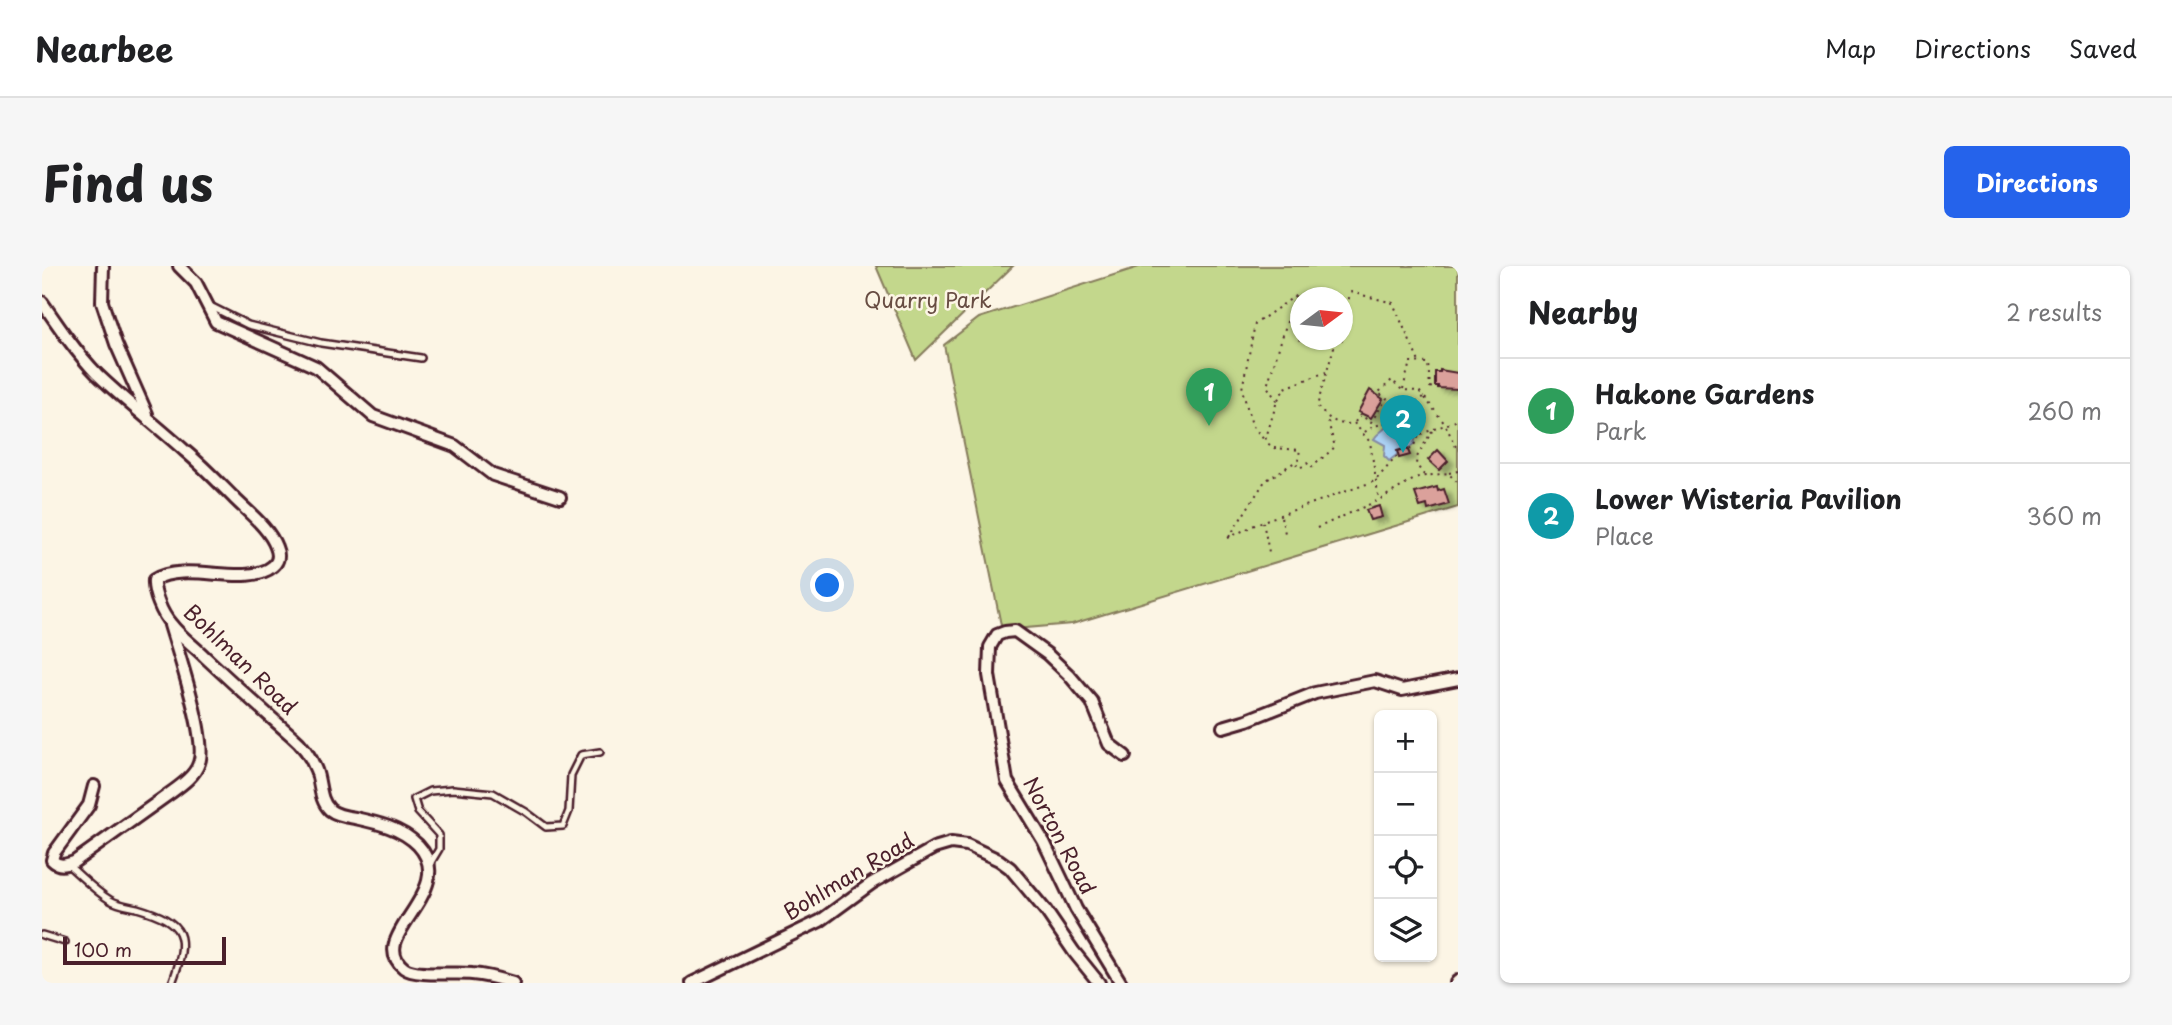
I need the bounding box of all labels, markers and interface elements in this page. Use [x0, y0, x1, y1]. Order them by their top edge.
text: Nearbee [35, 23, 173, 73]
text: Map [1825, 30, 1876, 66]
text: Directions [1914, 30, 2031, 66]
text: Saved [2069, 30, 2137, 66]
text: Find us [42, 145, 213, 219]
button: Directions [1944, 146, 2130, 218]
park label: Quarry Park [864, 283, 992, 315]
north arrow [1290, 287, 1353, 350]
text: Nearby [1528, 289, 1638, 334]
text: 2 results [2006, 294, 2102, 329]
pin: 1 [1186, 368, 1232, 426]
text: Hakone Gardens [1595, 374, 1814, 413]
text: 1 [1546, 393, 1557, 428]
text: 260 m [2027, 393, 2102, 428]
pin: 2 [1380, 395, 1426, 453]
text: Park [1595, 413, 1646, 448]
text: Lower Wisteria Pavilion [1595, 479, 1902, 518]
text: 2 [1543, 498, 1559, 533]
text: 360 m [2027, 498, 2102, 533]
text: Place [1595, 518, 1654, 553]
your location [810, 568, 844, 602]
street label: Bohlman Road [177, 596, 306, 721]
map controls [1374, 710, 1437, 962]
button: + [1374, 710, 1437, 773]
street label: Norton Road [1016, 771, 1105, 900]
button: − [1374, 773, 1437, 836]
street label: Bohlman Road [776, 824, 919, 927]
button: locate [1374, 836, 1437, 899]
button: layers [1374, 899, 1437, 962]
scale bar [63, 934, 226, 966]
text: 100 m [74, 935, 132, 963]

